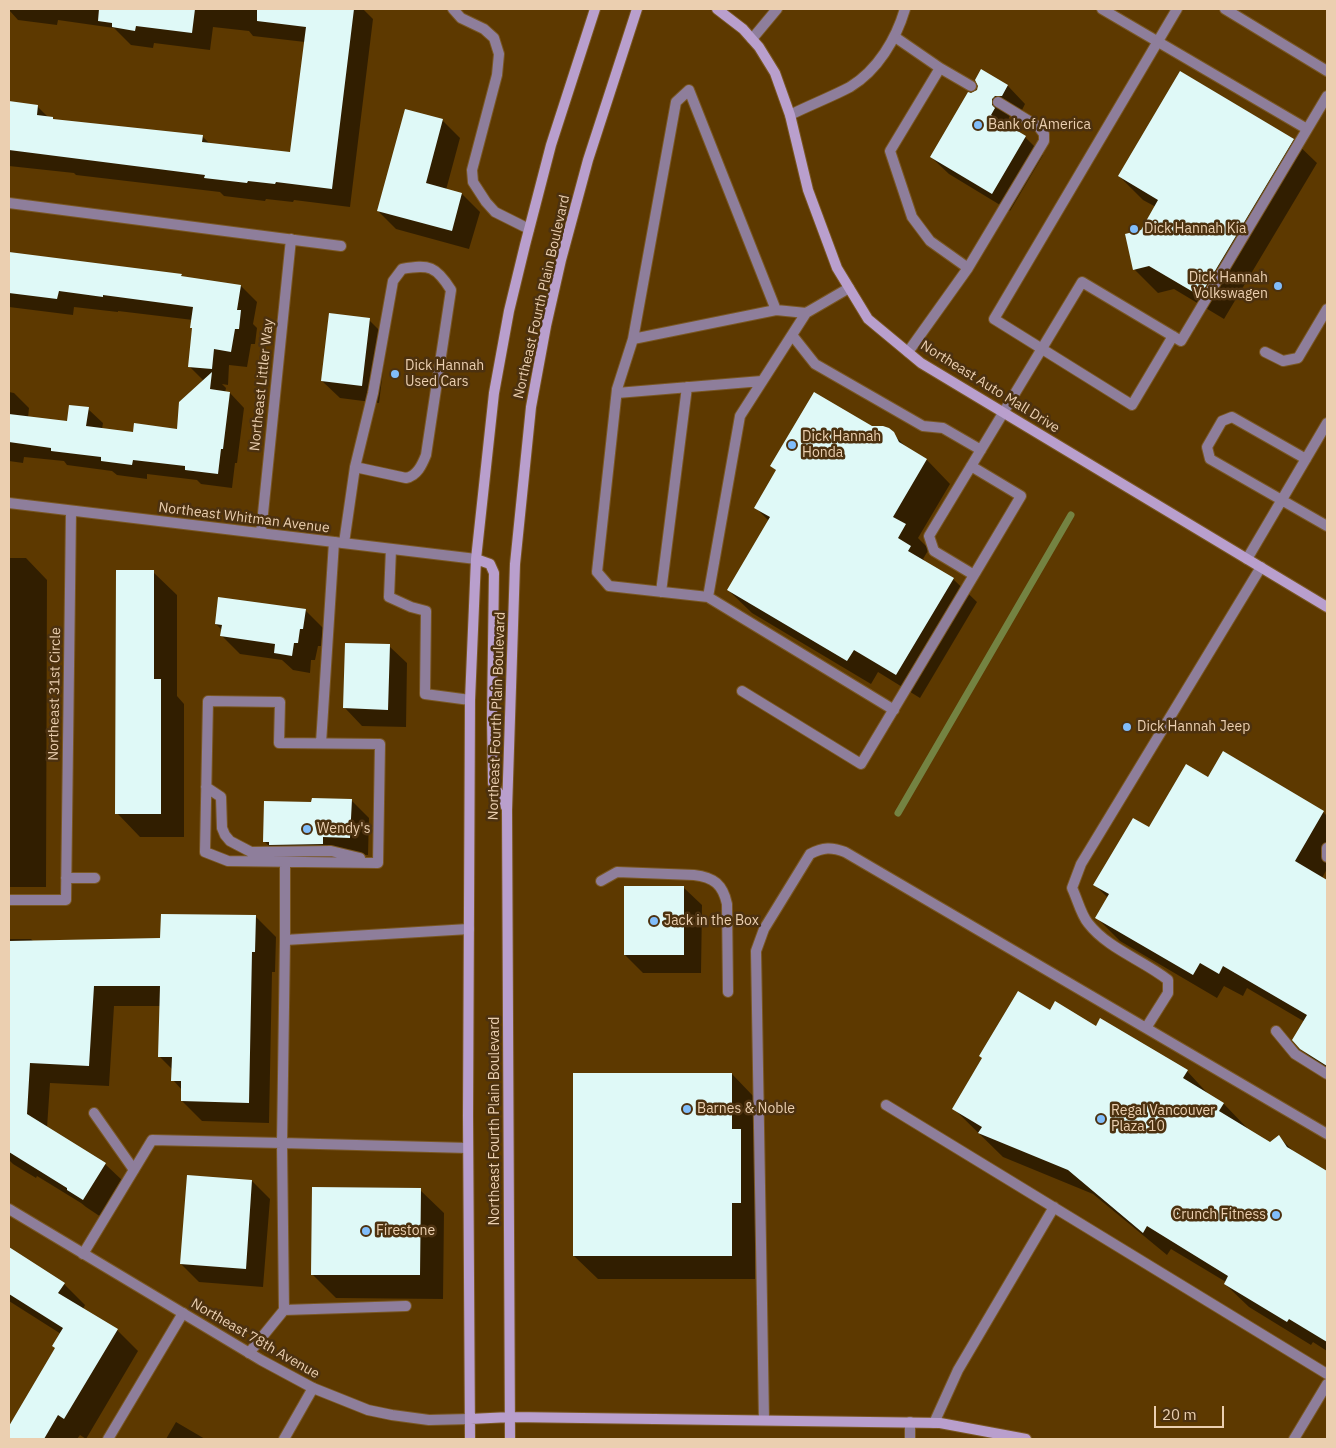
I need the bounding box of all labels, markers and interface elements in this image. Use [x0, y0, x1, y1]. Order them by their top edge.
place label: Bank of America [988, 117, 1091, 133]
marker: Bank of America [972, 119, 984, 131]
street label: Northeast Fourth Plain Boulevard [510, 193, 574, 401]
place label: Dick Hannah Kia [1144, 221, 1246, 237]
marker: Dick Hannah Kia [1128, 223, 1140, 235]
place label: Dick Hannah Volkswagen [1189, 270, 1268, 302]
marker: Dick Hannah Volkswagen [1272, 280, 1284, 292]
street label: Northeast Littler Way [247, 318, 277, 452]
street label: Northeast Auto Mall Drive [917, 337, 1063, 437]
place label: Dick Hannah Used Cars [405, 358, 484, 391]
marker: Dick Hannah Used Cars [389, 368, 401, 380]
place label: Dick Hannah Honda [802, 429, 881, 462]
marker: Dick Hannah Honda [786, 439, 798, 451]
street label: Northeast Whitman Avenue [157, 499, 331, 537]
street label: Northeast Fourth Plain Boulevard [485, 611, 509, 821]
street label: Northeast 31st Circle [45, 627, 65, 761]
place label: Dick Hannah Jeep [1137, 719, 1250, 735]
marker: Dick Hannah Jeep [1121, 721, 1133, 733]
place label: Wendy's [317, 821, 370, 837]
marker: Wendy's [301, 823, 313, 835]
place label: Jack in the Box [664, 913, 759, 929]
marker: Jack in the Box [648, 915, 660, 927]
street label: Northeast Fourth Plain Boulevard [487, 1017, 503, 1225]
place label: Barnes & Noble [697, 1101, 795, 1117]
marker: Barnes & Noble [681, 1103, 693, 1115]
place label: Regal Vancouver Plaza 10 [1111, 1103, 1215, 1136]
marker: Regal Vancouver Plaza 10 [1095, 1113, 1107, 1125]
place label: Crunch Fitness [1173, 1207, 1266, 1223]
marker: Crunch Fitness [1270, 1209, 1282, 1221]
place label: Firestone [376, 1223, 435, 1239]
marker: Firestone [360, 1225, 372, 1237]
street label: Northeast 78th Avenue [188, 1295, 322, 1383]
scale bar [1156, 1396, 1226, 1428]
text: 20 m [1162, 1405, 1197, 1424]

